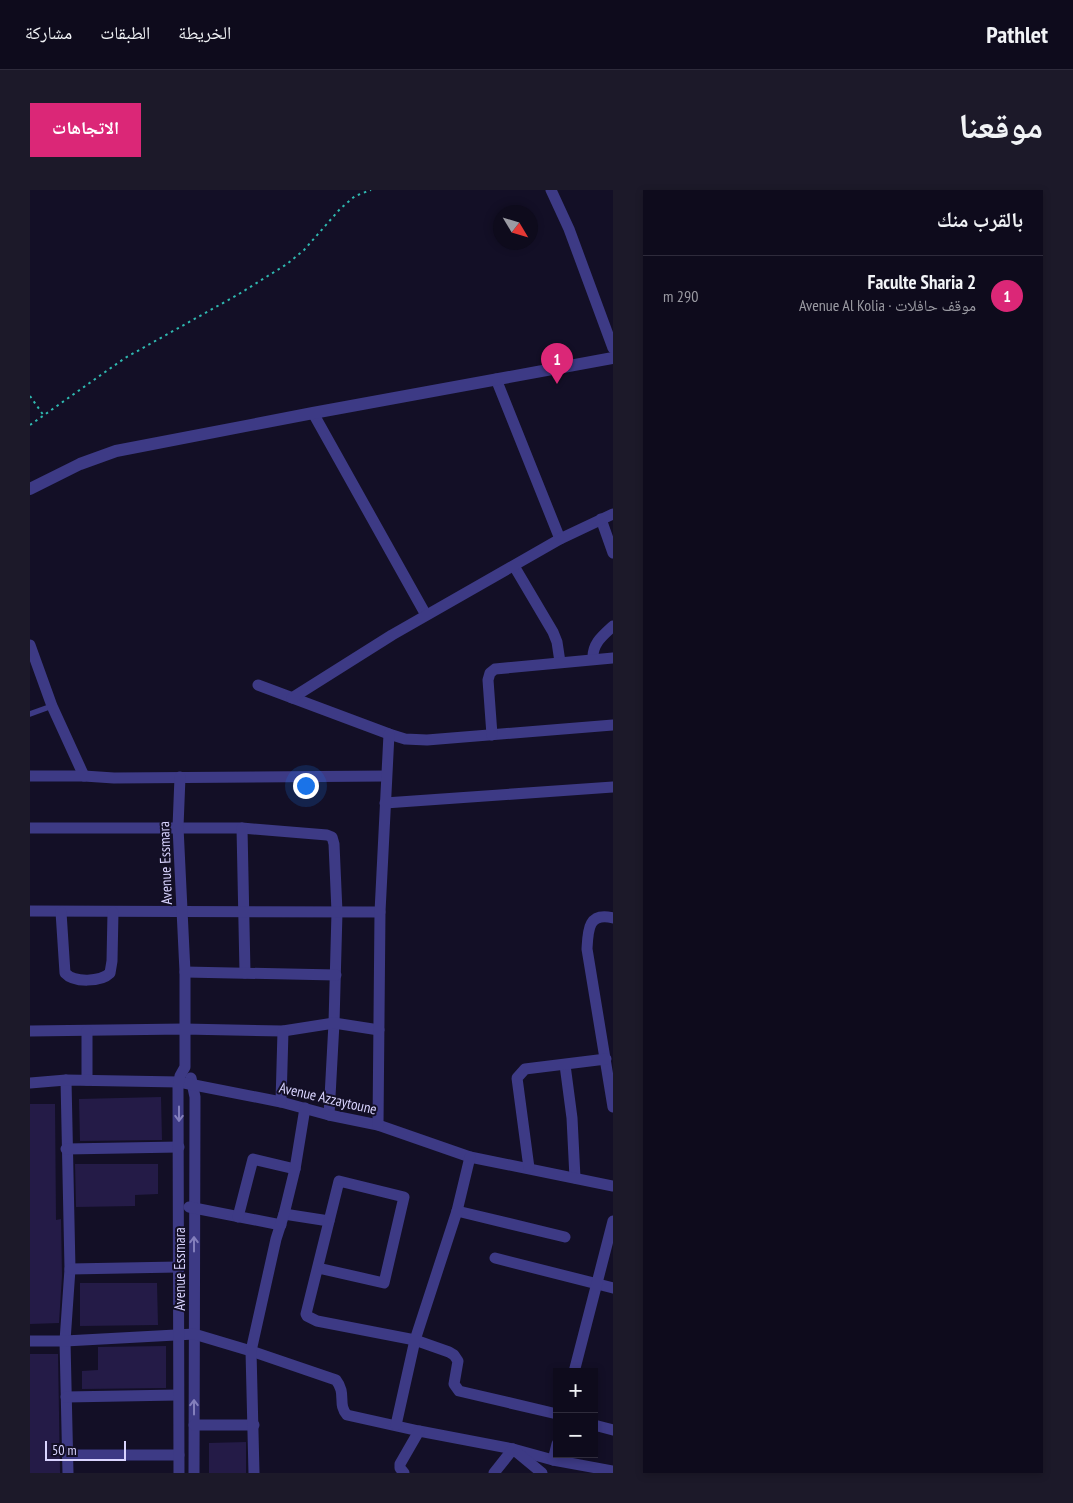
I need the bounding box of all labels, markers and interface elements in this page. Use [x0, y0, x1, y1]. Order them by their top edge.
text: Pathlet [986, 19, 1048, 50]
text: مشاركة [25, 21, 72, 44]
text: الطبقات [100, 21, 150, 44]
text: الخريطة [178, 21, 231, 44]
text: موقعنا [958, 102, 1043, 148]
button: الاتجاهات [30, 103, 141, 157]
north arrow [493, 205, 538, 250]
text: بالقرب منك [937, 206, 1023, 233]
text: Faculte Sharia 2 [868, 270, 976, 294]
text: 290 m [663, 286, 698, 306]
text: 1 [1003, 286, 1011, 306]
text: موقف حافلات · Avenue Al Kolia [799, 295, 976, 315]
pin: 1 [541, 343, 573, 384]
your location [293, 773, 319, 799]
street label: Avenue Essmara [154, 821, 176, 905]
street label: Avenue Azzaytoune [277, 1078, 379, 1118]
one-way arrow [174, 1106, 184, 1122]
street label: Avenue Essmara [170, 1227, 189, 1311]
one-way arrow [189, 1237, 199, 1253]
map controls [553, 1368, 598, 1458]
button: + [553, 1368, 598, 1413]
one-way arrow [189, 1399, 199, 1416]
button: − [553, 1413, 598, 1458]
scale bar [45, 1438, 126, 1461]
text: 50 m [52, 1441, 77, 1459]

